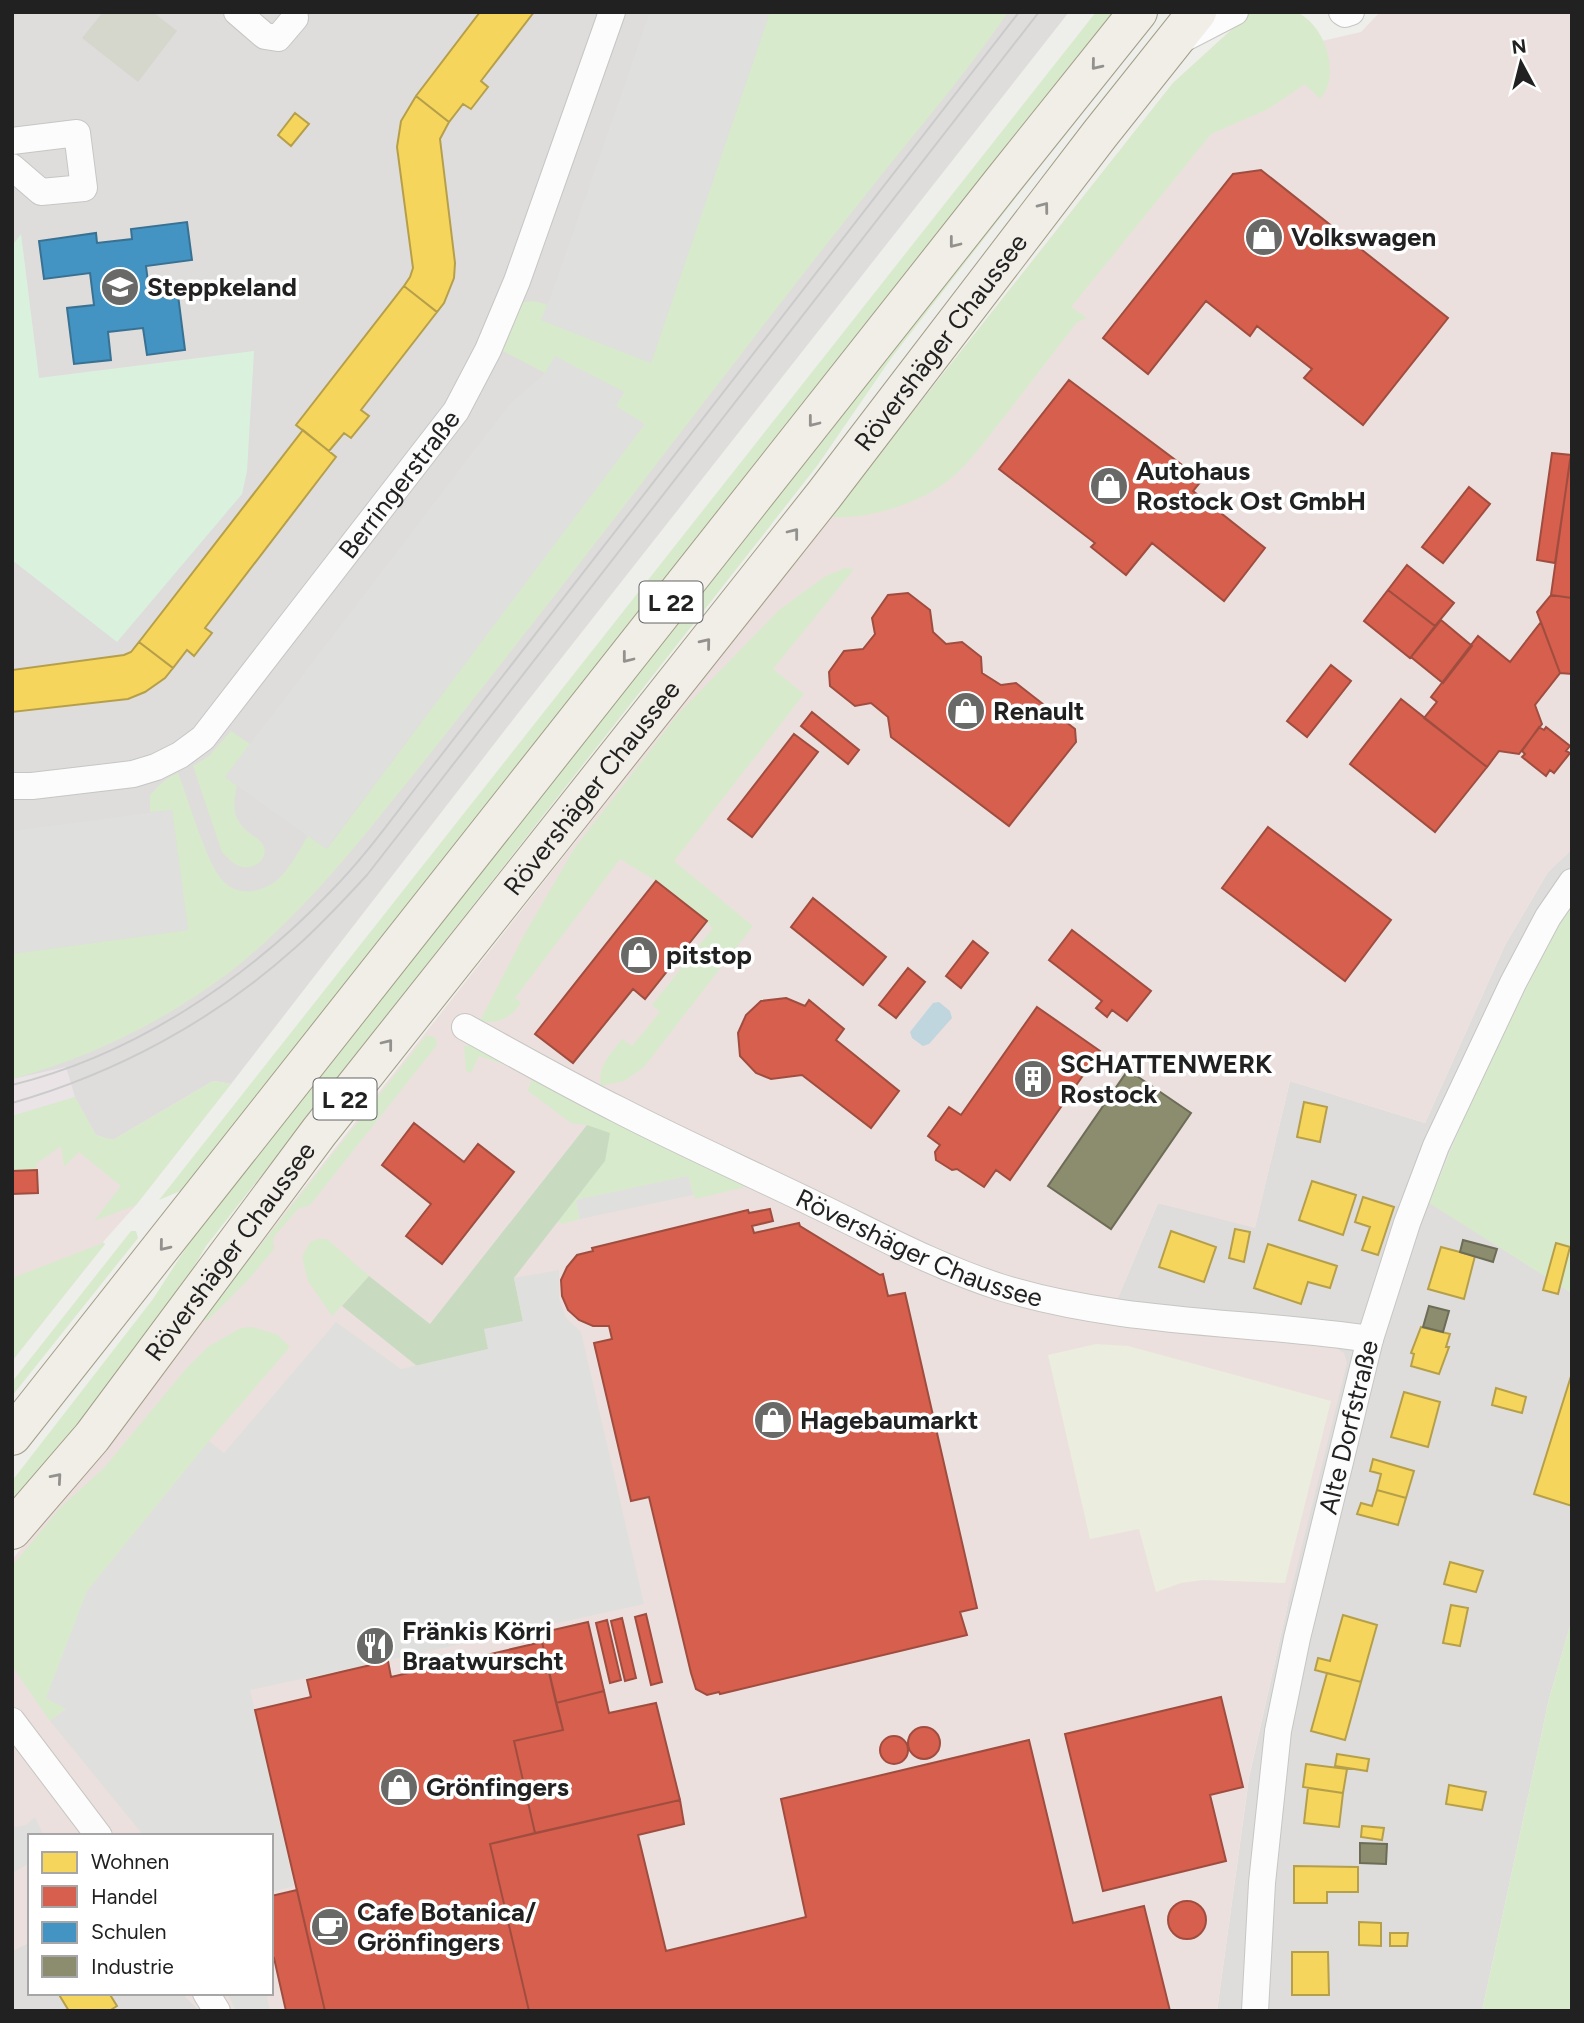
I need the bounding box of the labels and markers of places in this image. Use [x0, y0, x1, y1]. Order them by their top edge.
shop icon: Volkswagen [1243, 216, 1285, 258]
place label: Volkswagen [1291, 221, 1436, 253]
school or university icon: Steppkeland [99, 266, 141, 308]
place label: Steppkeland [147, 271, 297, 303]
place label: Autohaus Rostock Ost GmbH [1136, 455, 1366, 517]
shop icon: Autohaus Rostock Ost GmbH [1088, 465, 1130, 507]
shop icon: Renault [945, 690, 987, 732]
place label: Renault [993, 695, 1084, 727]
shop icon: pitstop [618, 934, 660, 976]
place label: pitstop [666, 939, 752, 971]
place label: SCHATTENWERK Rostock [1060, 1048, 1273, 1110]
building icon: SCHATTENWERK Rostock [1012, 1058, 1054, 1100]
shop icon: Hagebaumarkt [752, 1399, 794, 1441]
place label: Hagebaumarkt [800, 1404, 978, 1436]
place label: Fränkis Körri Braatwurscht [402, 1615, 564, 1677]
restaurant icon: Fränkis Körri Braatwurscht [354, 1625, 396, 1667]
shop icon: Grönfingers [378, 1766, 420, 1808]
place label: Grönfingers [426, 1771, 569, 1803]
place label: Cafe Botanica/ Grönfingers [357, 1896, 536, 1958]
cafe icon: Cafe Botanica/ Grönfingers [309, 1906, 351, 1948]

